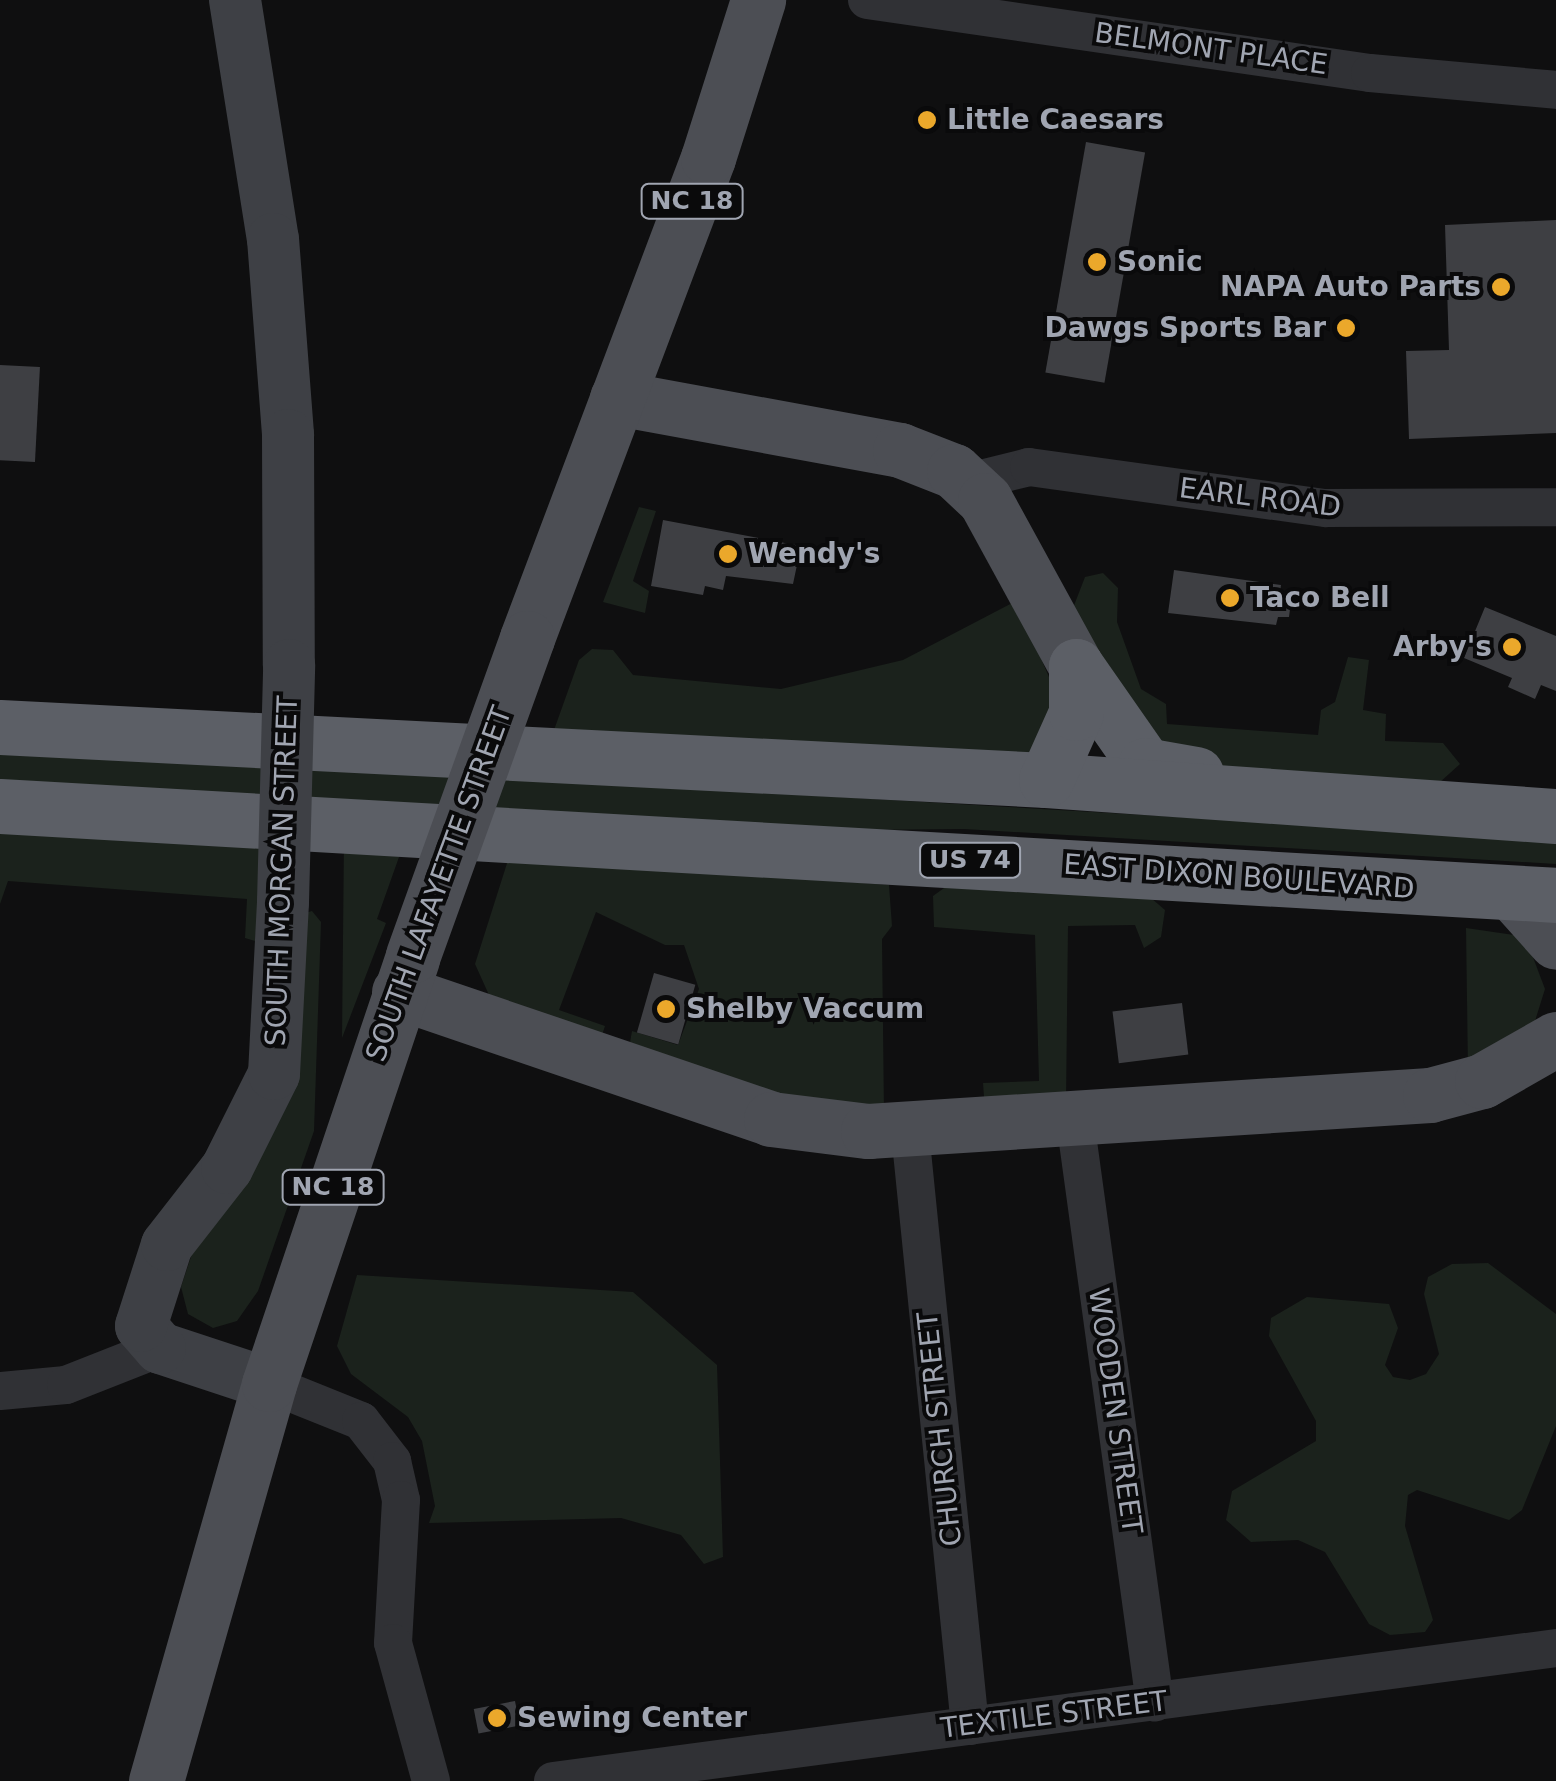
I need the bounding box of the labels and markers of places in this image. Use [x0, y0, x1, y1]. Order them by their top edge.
place label: Little Caesars [947, 103, 1164, 137]
marker: Little Caesars [916, 109, 938, 131]
place label: Sonic [1117, 245, 1203, 279]
marker: Sonic [1086, 251, 1108, 273]
place label: NAPA Auto Parts [1220, 270, 1481, 304]
marker: NAPA Auto Parts [1490, 276, 1512, 298]
place label: Dawgs Sports Bar [1044, 311, 1326, 345]
marker: Dawgs Sports Bar [1335, 317, 1357, 339]
place label: Wendy's [748, 537, 880, 571]
marker: Wendy's [717, 543, 739, 565]
place label: Taco Bell [1250, 581, 1389, 615]
marker: Taco Bell [1219, 587, 1241, 609]
place label: Arby's [1393, 630, 1492, 664]
marker: Arby's [1501, 636, 1523, 658]
place label: Shelby Vaccum [686, 992, 924, 1026]
marker: Shelby Vaccum [655, 998, 677, 1020]
place label: Sewing Center [517, 1701, 747, 1735]
marker: Sewing Center [486, 1707, 508, 1729]

